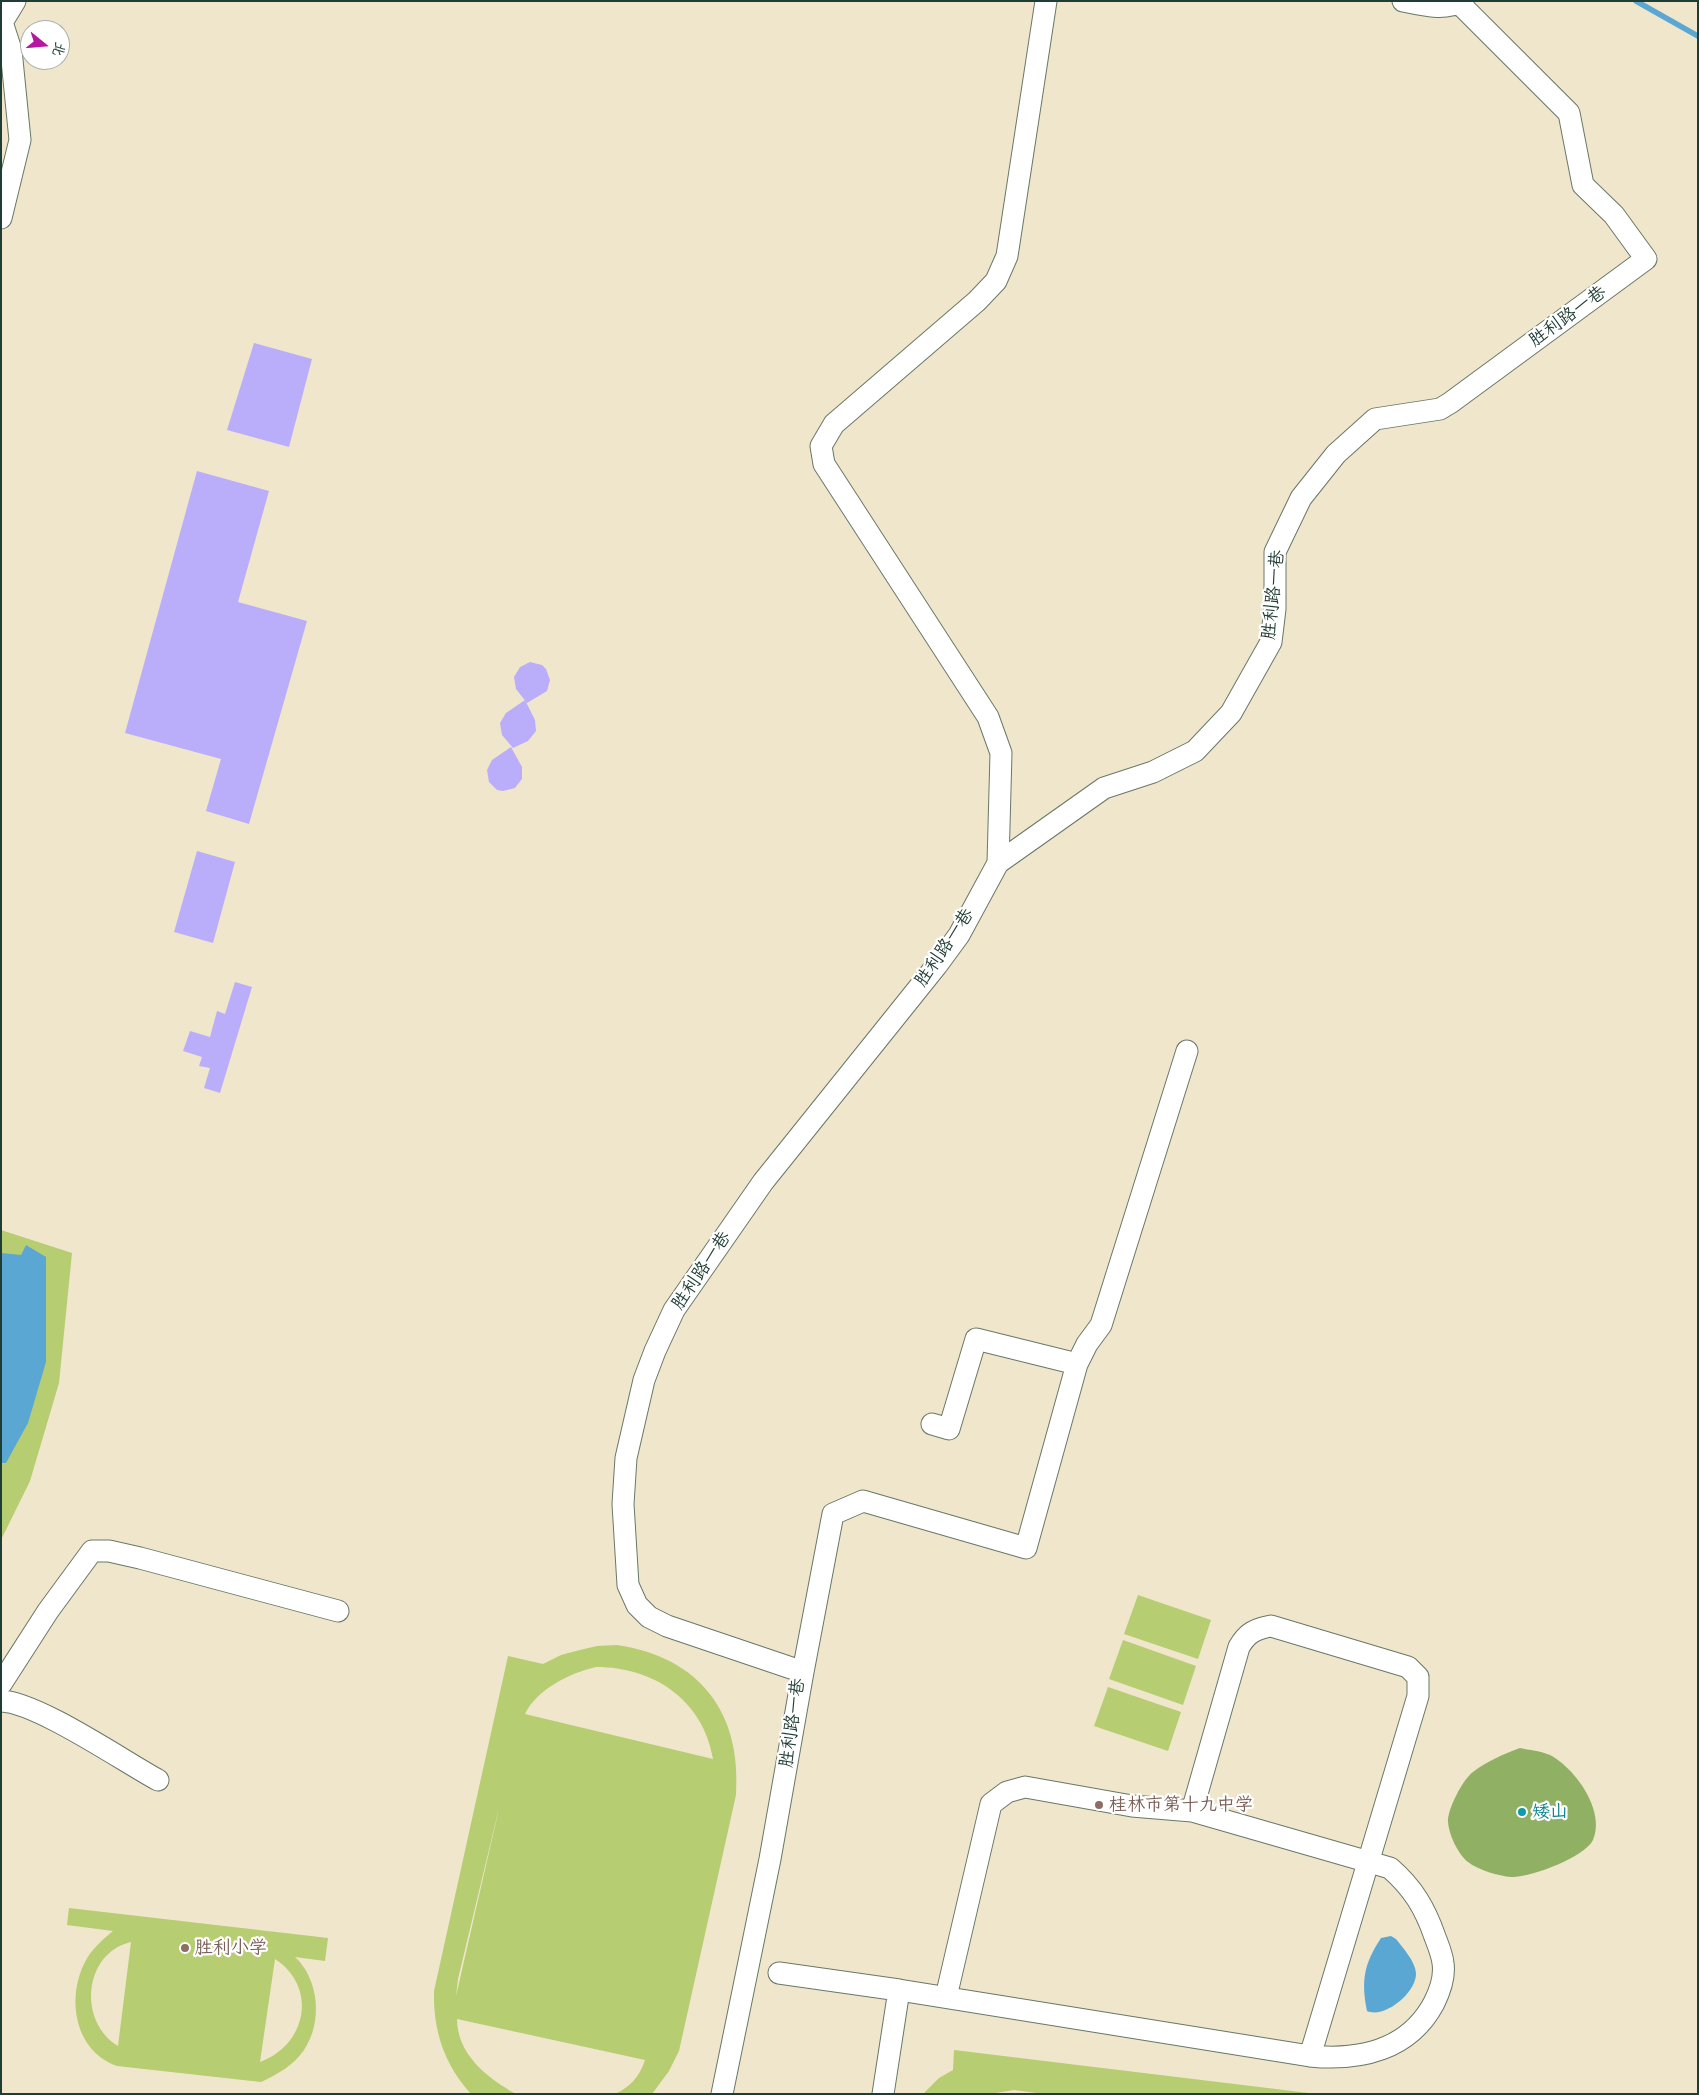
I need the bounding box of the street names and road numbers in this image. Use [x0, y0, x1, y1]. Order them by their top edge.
street label: 胜利路一巷 [1525, 282, 1611, 352]
street label: 胜利路一巷 [1259, 549, 1289, 641]
street label: 胜利路一巷 [911, 905, 979, 991]
street label: 胜利路一巷 [668, 1228, 736, 1314]
street label: 胜利路一巷 [776, 1677, 810, 1769]

